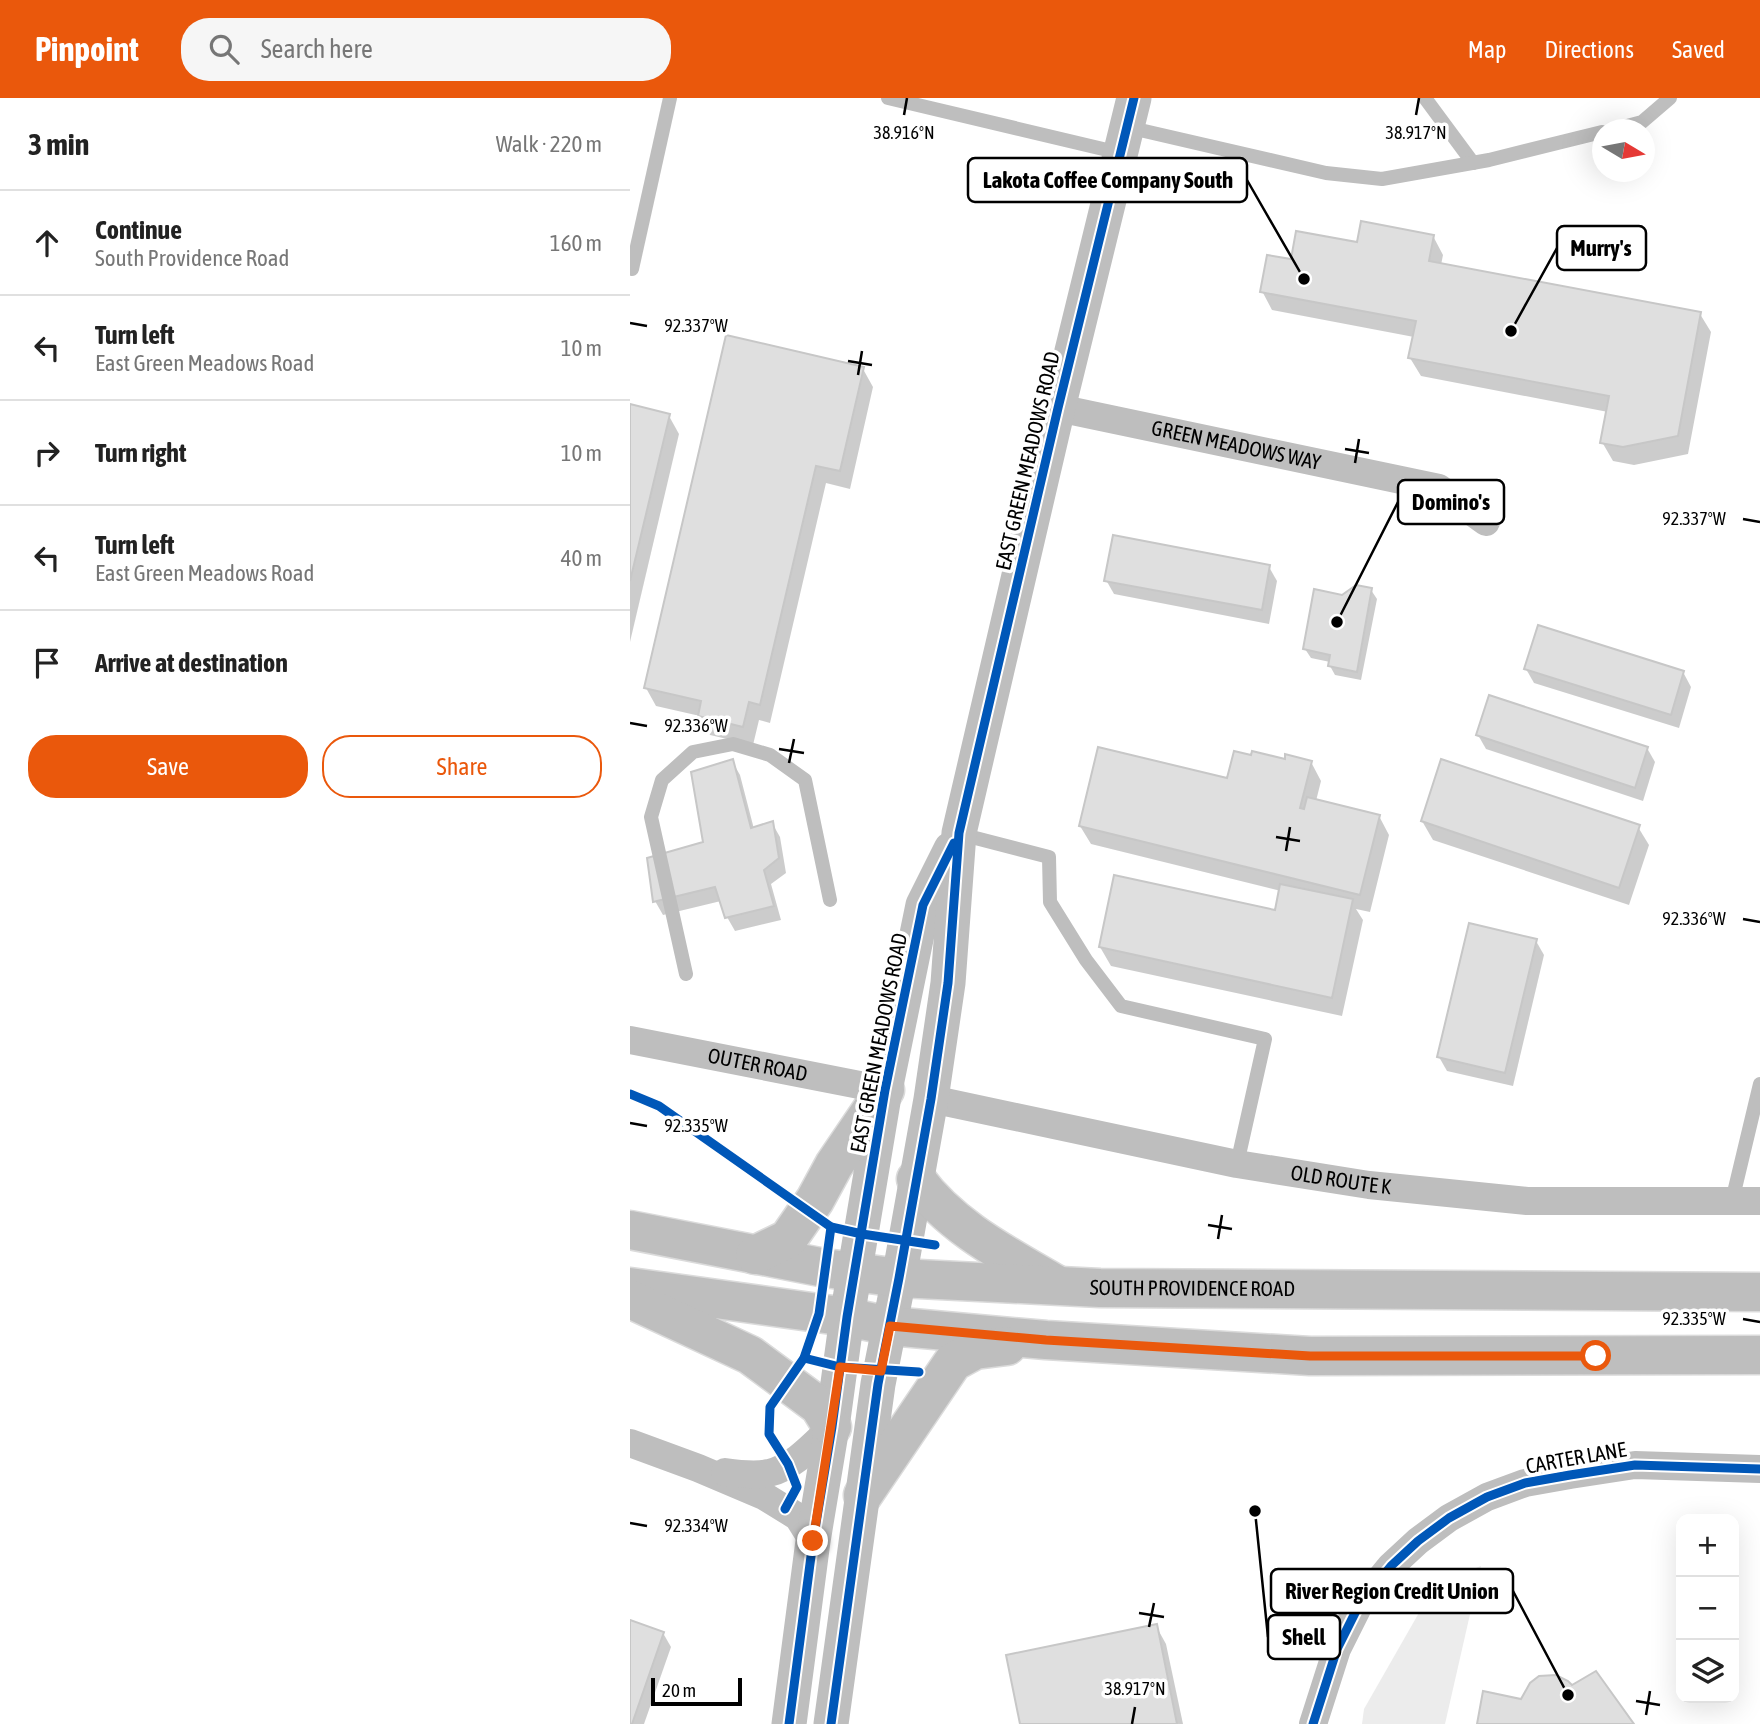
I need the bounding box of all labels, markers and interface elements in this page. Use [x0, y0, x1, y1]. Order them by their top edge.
search box [181, 18, 671, 81]
text: Pinpoint [35, 30, 139, 68]
icon: search [205, 30, 243, 68]
text: Search here [261, 34, 373, 64]
text: Map [1468, 36, 1506, 63]
text: Directions [1544, 36, 1634, 63]
text: Saved [1672, 36, 1725, 63]
north arrow [1592, 119, 1655, 182]
text: 38.916°N [873, 122, 935, 143]
text: 38.917°N [1385, 122, 1447, 143]
text: 3 min [28, 127, 89, 161]
text: Walk · 220 m [496, 131, 602, 157]
callout: Lakota Coffee Company South [968, 158, 1247, 202]
text: Lakota Coffee Company South [983, 167, 1233, 193]
text: Continue [95, 215, 182, 245]
icon: ahead [28, 224, 66, 262]
callout: Murry's [1557, 226, 1646, 270]
text: 160 m [550, 230, 602, 256]
text: Murry's [1570, 235, 1632, 261]
text: South Providence Road [95, 245, 289, 271]
text: 92.337°W [664, 315, 728, 336]
text: Turn left [95, 320, 175, 350]
icon: left [28, 329, 66, 367]
text: 10 m [561, 335, 602, 361]
street label: EAST GREEN MEADOWS ROAD [990, 349, 1064, 572]
text: East Green Meadows Road [95, 350, 314, 376]
street label: GREEN MEADOWS WAY [1150, 415, 1324, 474]
icon: right [28, 434, 66, 472]
text: Turn right [95, 438, 186, 468]
text: 10 m [561, 440, 602, 466]
callout: Domino's [1398, 480, 1504, 524]
text: Domino's [1412, 489, 1490, 515]
text: 92.337°W [1662, 508, 1726, 529]
text: Turn left [95, 530, 175, 560]
icon: left [28, 539, 66, 577]
text: 40 m [561, 545, 602, 571]
text: East Green Meadows Road [95, 560, 314, 586]
icon: arrive [28, 644, 66, 682]
text: Arrive at destination [95, 648, 288, 678]
text: 92.336°W [664, 715, 728, 736]
button: Save [28, 735, 308, 798]
button: Share [322, 735, 602, 798]
text: 92.336°W [1662, 908, 1726, 929]
street label: EAST GREEN MEADOWS ROAD [845, 931, 911, 1155]
street label: OUTER ROAD [706, 1043, 810, 1086]
text: 92.335°W [664, 1115, 728, 1136]
street label: OLD ROUTE K [1289, 1160, 1393, 1198]
street label: SOUTH PROVIDENCE ROAD [1089, 1275, 1295, 1300]
text: 92.335°W [1662, 1308, 1726, 1329]
route start [1580, 1340, 1611, 1371]
street label: CARTER LANE [1524, 1436, 1628, 1478]
map controls [1676, 1514, 1739, 1703]
button: + [1676, 1514, 1739, 1577]
text: 92.334°W [664, 1515, 728, 1536]
route end [797, 1525, 828, 1556]
callout: River Region Credit Union [1271, 1569, 1513, 1613]
button: − [1676, 1577, 1739, 1640]
text: River Region Credit Union [1285, 1578, 1499, 1604]
callout: Shell [1268, 1615, 1340, 1659]
text: Shell [1282, 1624, 1327, 1650]
button: layers [1676, 1640, 1739, 1703]
scale bar [651, 1675, 742, 1707]
text: 38.917°N [1104, 1678, 1166, 1699]
text: 20 m [662, 1679, 696, 1701]

